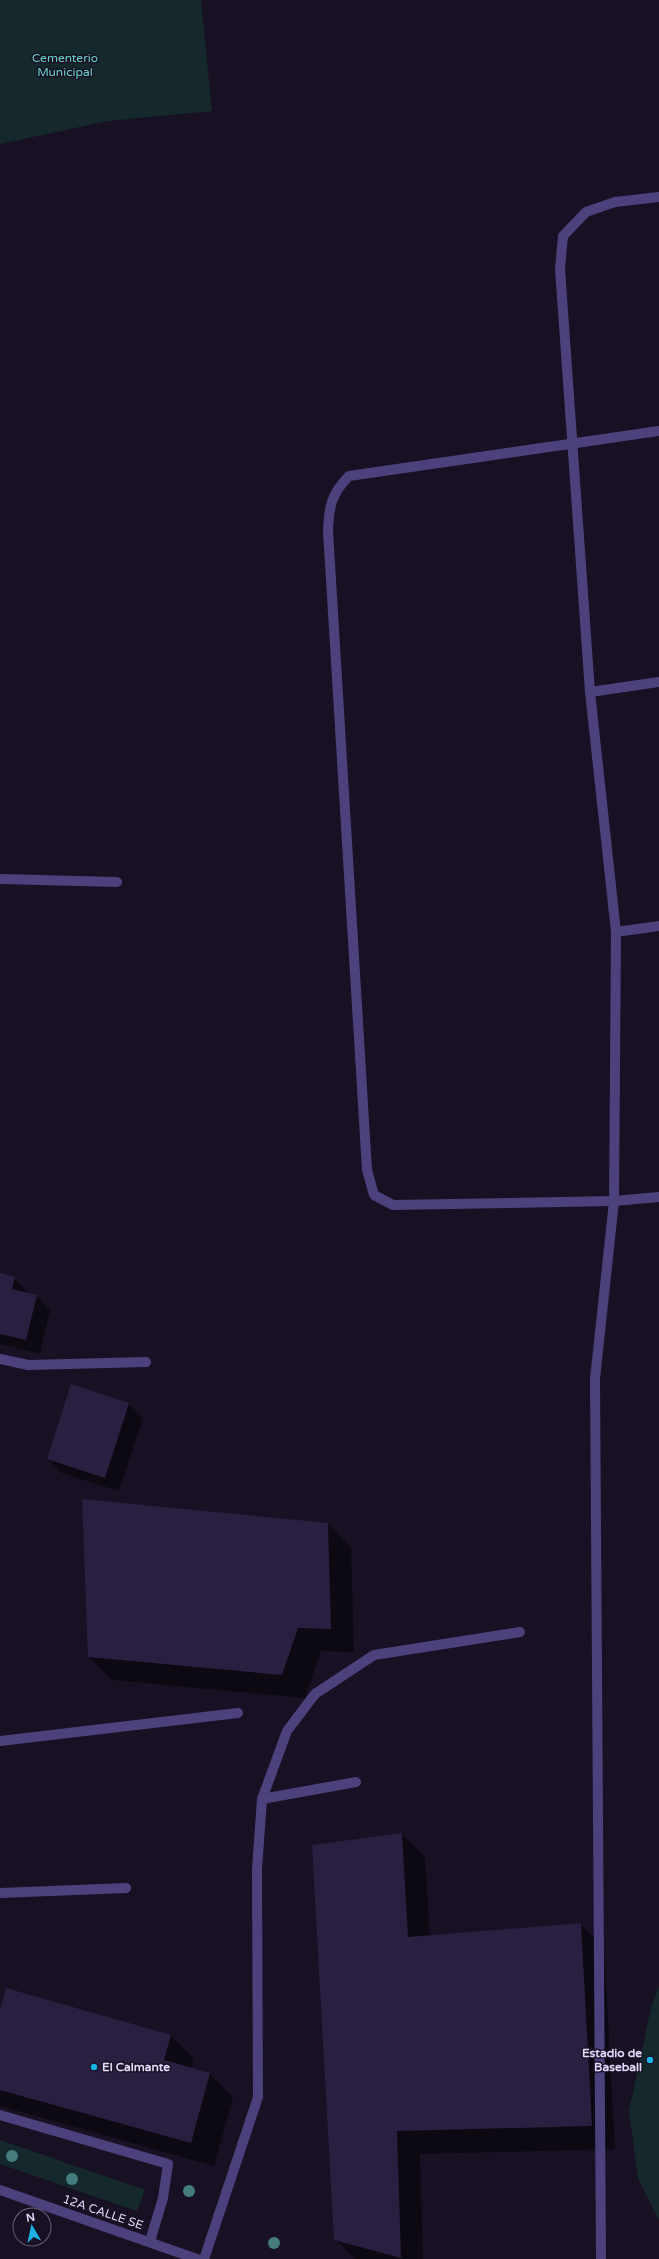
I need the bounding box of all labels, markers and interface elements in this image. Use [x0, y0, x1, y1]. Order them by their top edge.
park label: Cementerio Municipal [32, 51, 98, 79]
place label: Estadio de Baseball [582, 2046, 642, 2074]
marker: Estadio de Baseball [645, 2055, 655, 2065]
place label: El Calmante [102, 2060, 170, 2074]
marker: El Calmante [89, 2062, 99, 2072]
street label: 12A CALLE SE [61, 2192, 145, 2232]
north arrow [12, 2207, 52, 2247]
text: N [25, 2211, 36, 2225]

